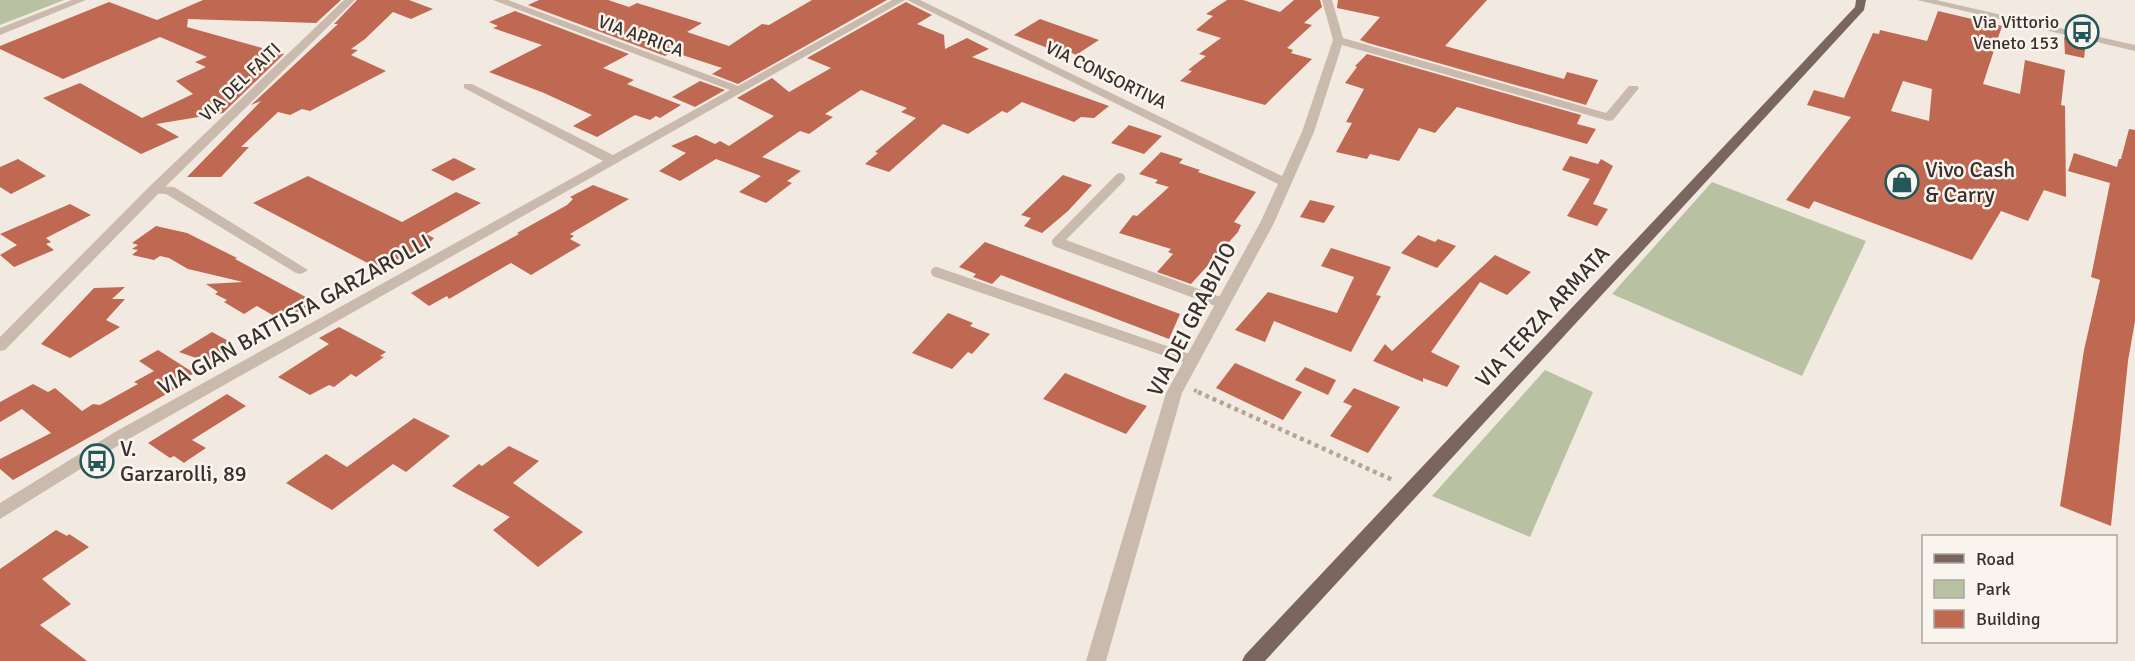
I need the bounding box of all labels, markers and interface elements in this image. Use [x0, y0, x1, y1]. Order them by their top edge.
street label: VIA APRICA [595, 10, 687, 62]
place label: Via Vittorio Veneto 153 [1973, 11, 2059, 54]
bus stop icon: Via Vittorio Veneto 153 [2064, 14, 2100, 50]
street label: VIA CONSORTIVA [1042, 36, 1170, 114]
street label: VIA DEL FAITI [195, 38, 285, 126]
place label: Vivo Cash & Carry [1925, 156, 2015, 208]
shop icon: Vivo Cash & Carry [1884, 164, 1920, 200]
street label: VIA GIAN BATTISTA GARZAROLLI [153, 228, 435, 401]
street label: VIA DEI GRABIZIO [1141, 238, 1242, 401]
street label: VIA TERZA ARMATA [1470, 239, 1615, 393]
place label: V. Garzarolli, 89 [120, 435, 247, 487]
bus stop icon: V. Garzarolli, 89 [79, 443, 115, 479]
legend [1922, 535, 2117, 643]
text: Road [1976, 548, 2015, 570]
text: Park [1976, 578, 2011, 600]
text: Building [1976, 608, 2040, 630]

